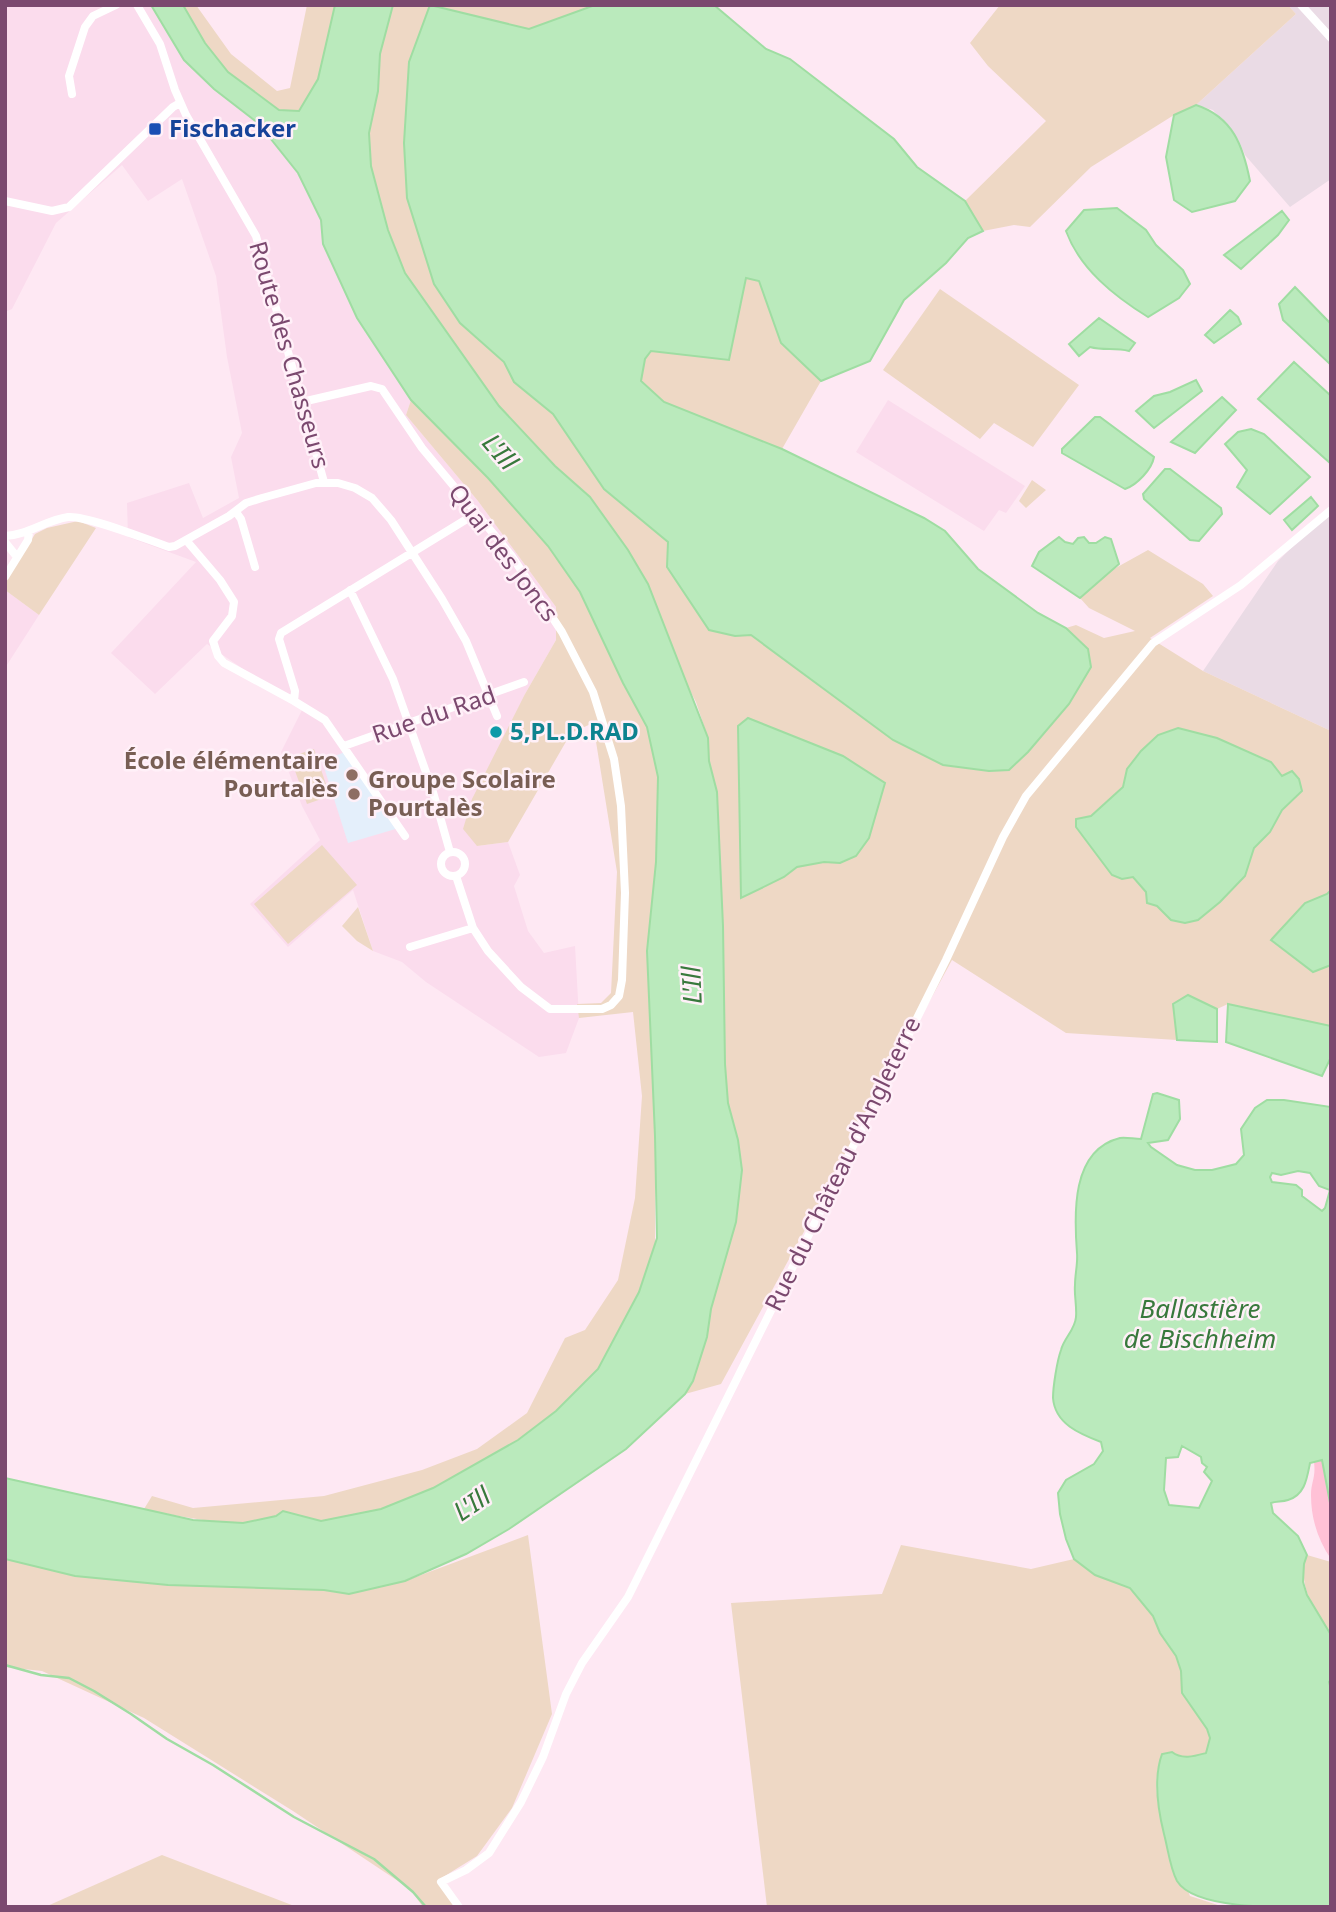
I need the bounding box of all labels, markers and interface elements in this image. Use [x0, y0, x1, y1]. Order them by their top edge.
place label: Fischacker [169, 111, 296, 144]
marker: Fischacker [147, 121, 163, 137]
street label: Route des Chasseurs [242, 237, 339, 472]
water label: L'Ill [475, 425, 528, 478]
street label: Quai des Joncs [442, 477, 567, 628]
street label: Rue du Rad [367, 677, 500, 750]
place label: 5,PL.D.RAD [510, 714, 639, 747]
marker: 5,PL.D.RAD [488, 724, 504, 740]
place label: École élémentaire Pourtalès [124, 743, 338, 804]
place label: Groupe Scolaire Pourtalès [368, 762, 556, 823]
marker: École élémentaire Pourtalès [344, 767, 360, 783]
marker: Groupe Scolaire Pourtalès [346, 786, 362, 802]
water label: L'Ill [672, 964, 710, 1005]
street label: Rue du Château d'Angleterre [756, 1011, 927, 1316]
water label: Ballastière de Bischheim [1124, 1290, 1276, 1356]
water label: L'Ill [446, 1477, 498, 1529]

